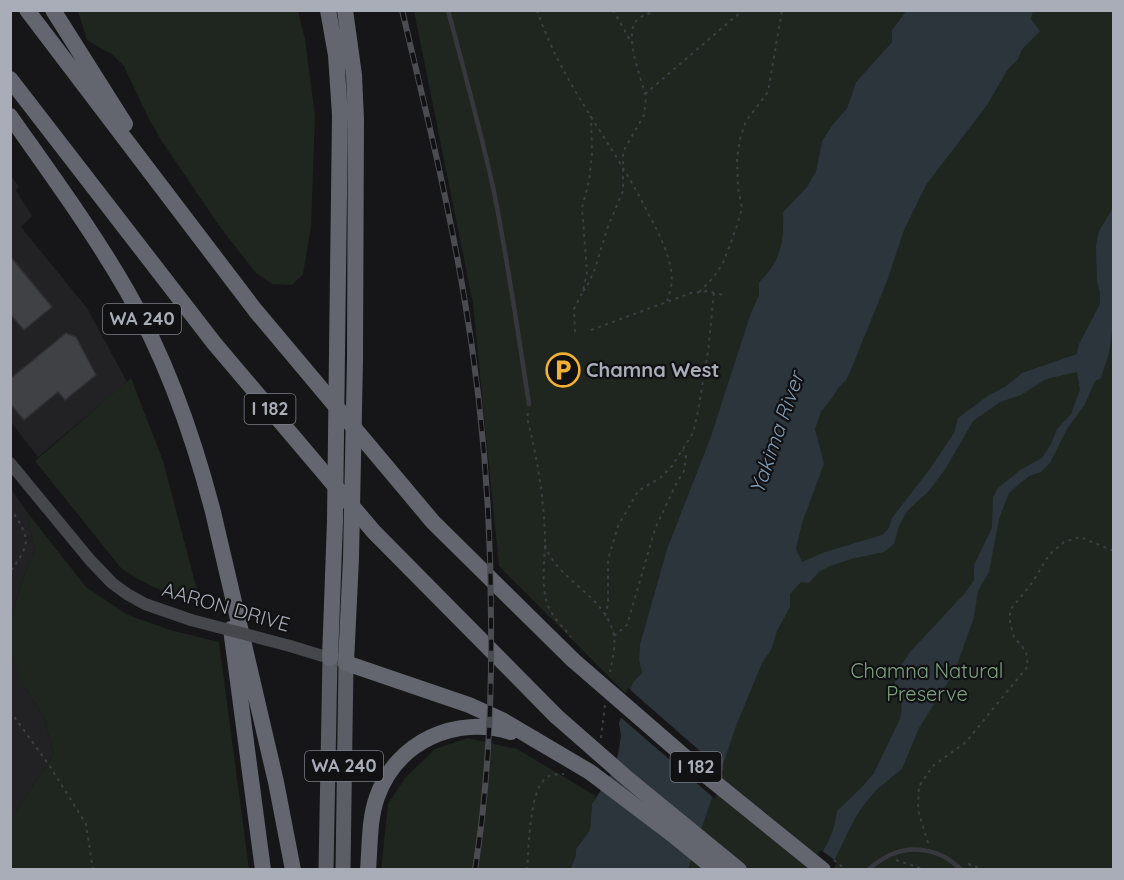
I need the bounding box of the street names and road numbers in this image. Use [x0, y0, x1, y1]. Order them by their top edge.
road number: WA 240 [103, 304, 181, 334]
road number: I 182 [244, 394, 296, 424]
street label: AARON DRIVE [159, 576, 293, 637]
road number: WA 240 [305, 751, 383, 781]
road number: I 182 [670, 752, 722, 782]

